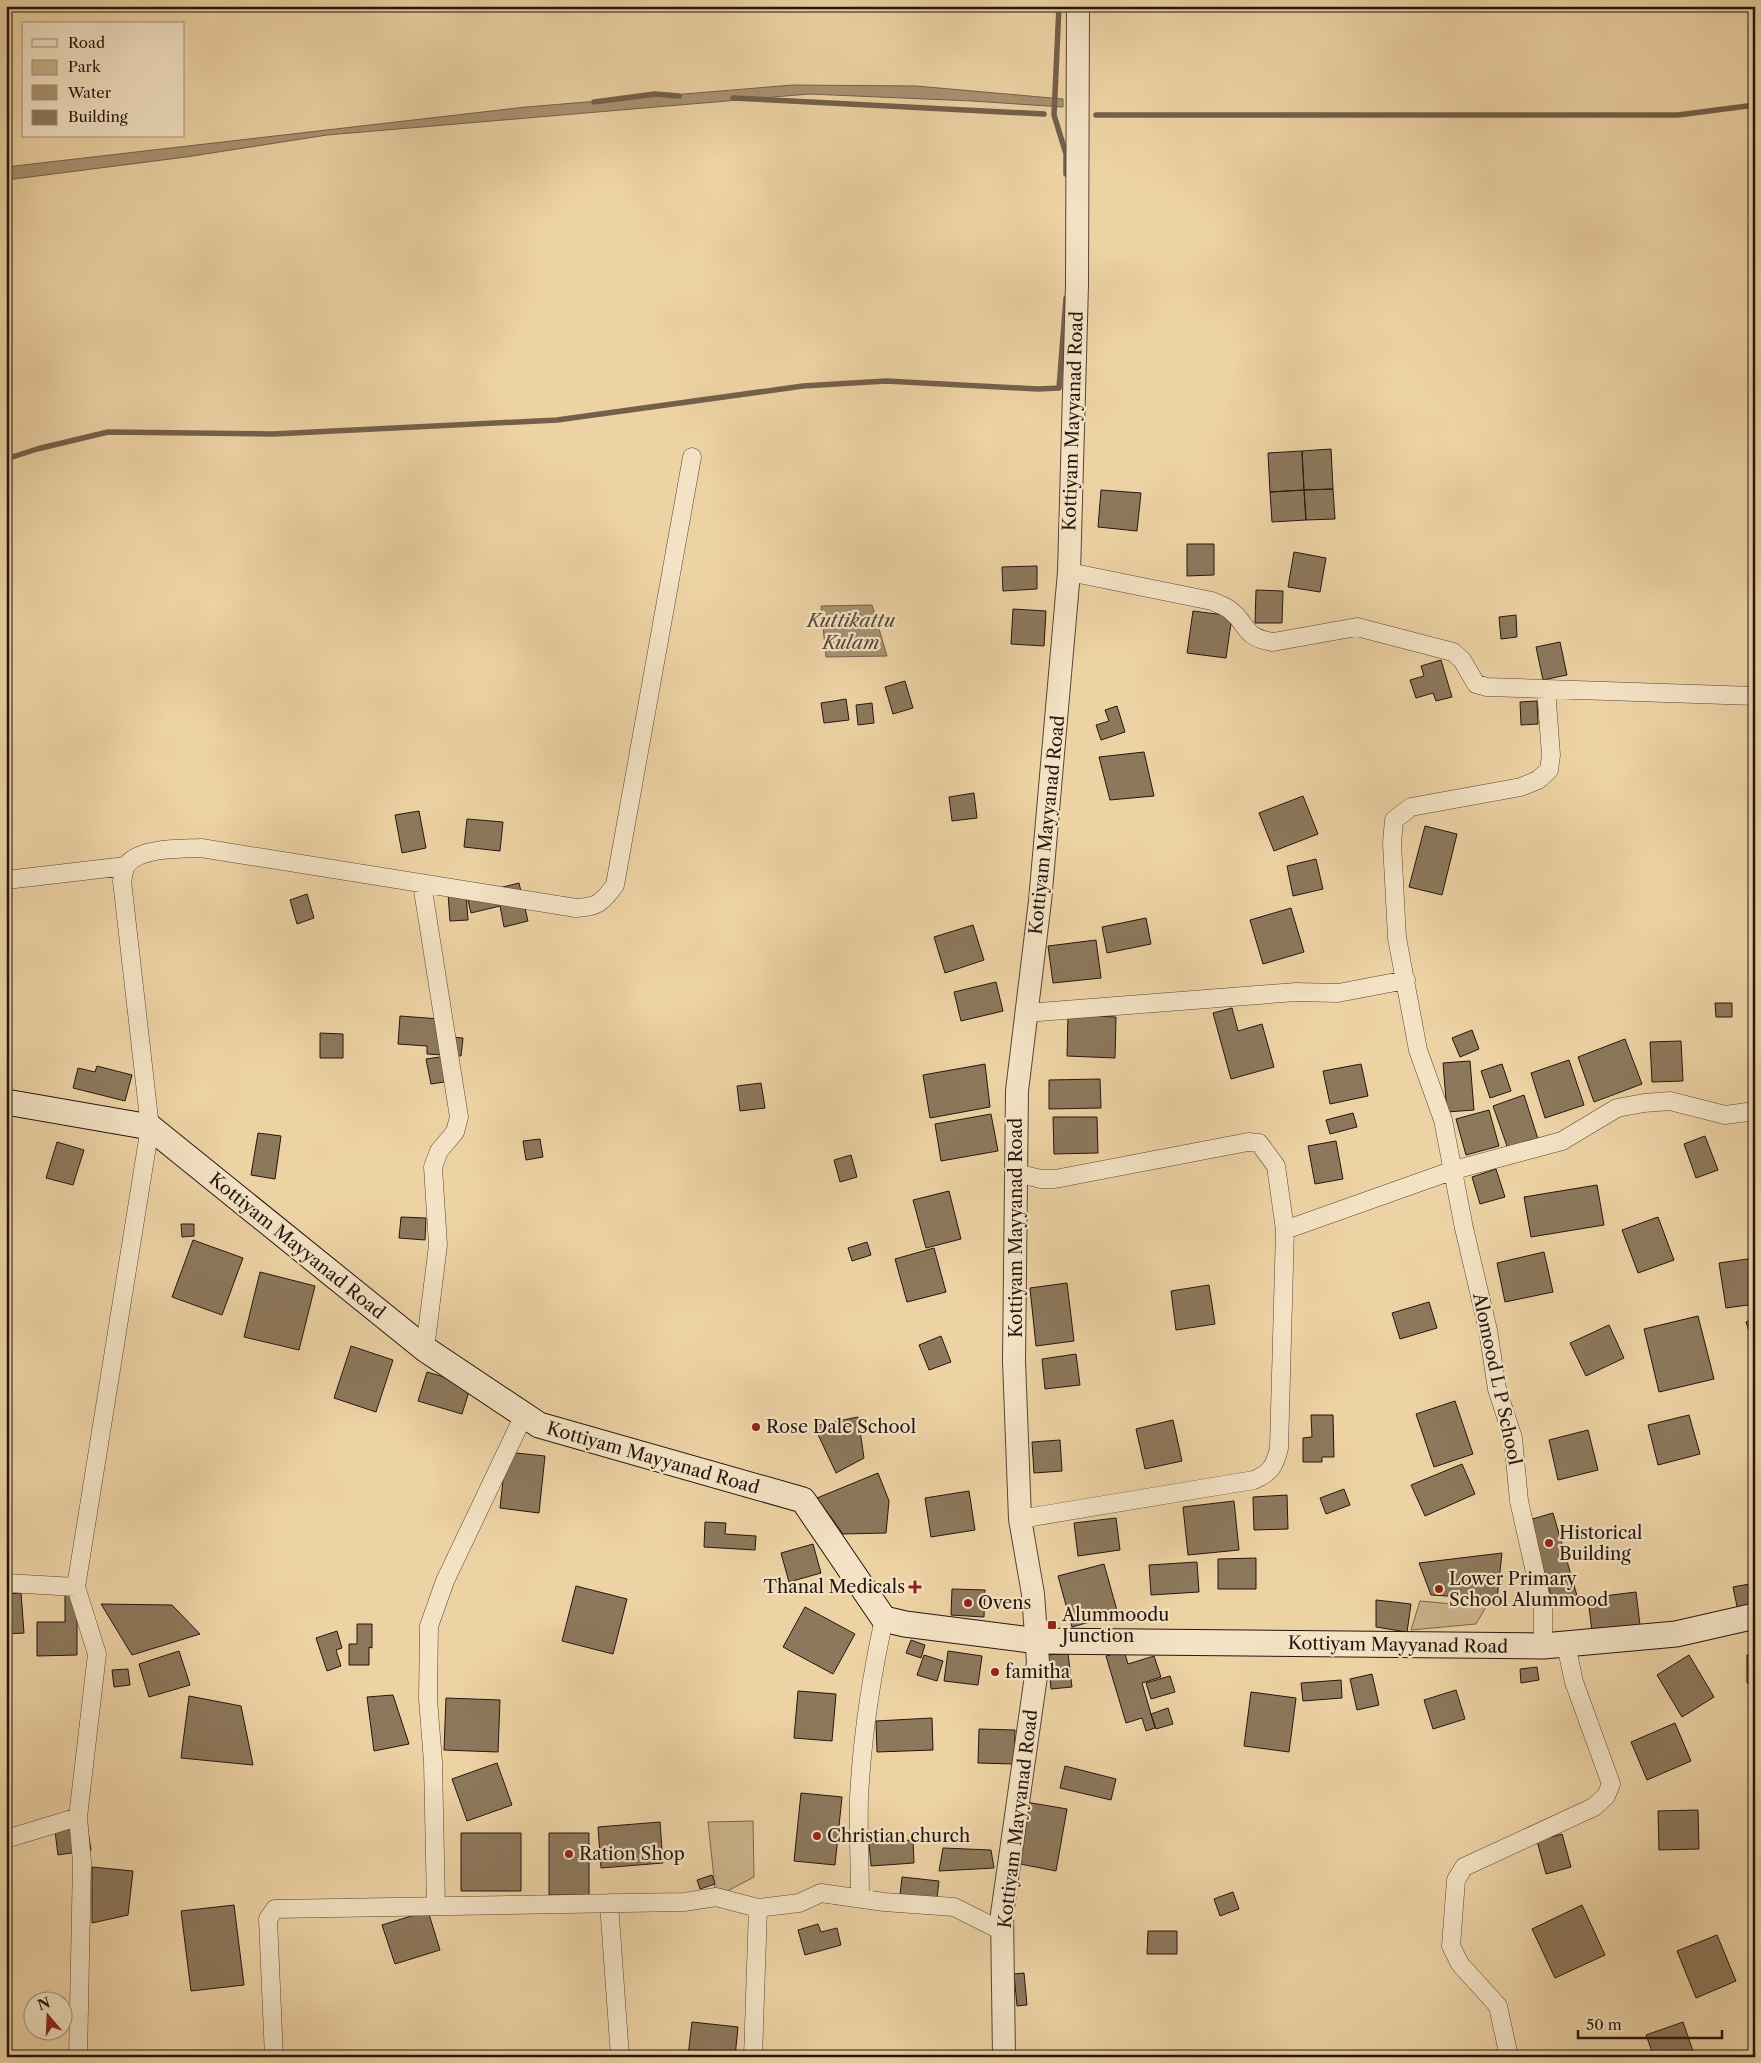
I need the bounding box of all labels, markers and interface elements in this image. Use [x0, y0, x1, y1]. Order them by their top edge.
legend [22, 22, 185, 138]
text: Road [68, 33, 105, 52]
text: Park [68, 57, 102, 76]
text: Water [67, 83, 112, 102]
text: Building [68, 107, 128, 126]
street label: Kottiyam Mayyanad Road [1058, 311, 1088, 531]
water label: Kuttikattu Kulam [805, 609, 896, 654]
street label: Kottiyam Mayyanad Road [1025, 714, 1069, 936]
street label: Kottiyam Mayyanad Road [1005, 1118, 1027, 1338]
street label: Kottiyam Mayyanad Road [205, 1168, 390, 1324]
street label: Alomood L P School [1468, 1290, 1526, 1467]
place label: Rose Dale School [766, 1416, 916, 1438]
street label: Kottiyam Mayyanad Road [544, 1417, 762, 1499]
marker: Rose Dale School [750, 1421, 762, 1433]
place label: Historical Building [1559, 1522, 1642, 1565]
marker: Historical Building [1543, 1537, 1555, 1549]
place label: Lower Primary School Alummood [1449, 1568, 1608, 1611]
place label: Thanal Medicals [763, 1576, 905, 1598]
marker: Thanal Medicals [909, 1581, 921, 1593]
marker: Lower Primary School Alummood [1433, 1583, 1445, 1595]
place label: Ovens [978, 1592, 1031, 1614]
marker: Ovens [962, 1597, 974, 1609]
place label: Alummoodu Junction [1059, 1604, 1169, 1647]
marker: Alummoodu Junction [1046, 1619, 1058, 1631]
street label: Kottiyam Mayyanad Road [1288, 1632, 1508, 1658]
place label: famitha [1005, 1661, 1071, 1683]
marker: famitha [989, 1666, 1001, 1678]
street label: Kottiyam Mayyanad Road [994, 1708, 1042, 1930]
place label: Christian church [827, 1825, 970, 1847]
marker: Christian church [811, 1830, 823, 1842]
place label: Ration Shop [579, 1843, 685, 1865]
marker: Ration Shop [563, 1848, 575, 1860]
north arrow [22, 1990, 72, 2040]
text: N [35, 1993, 52, 2014]
scale bar [1578, 2008, 1722, 2040]
text: 50 m [1586, 2015, 1622, 2034]

